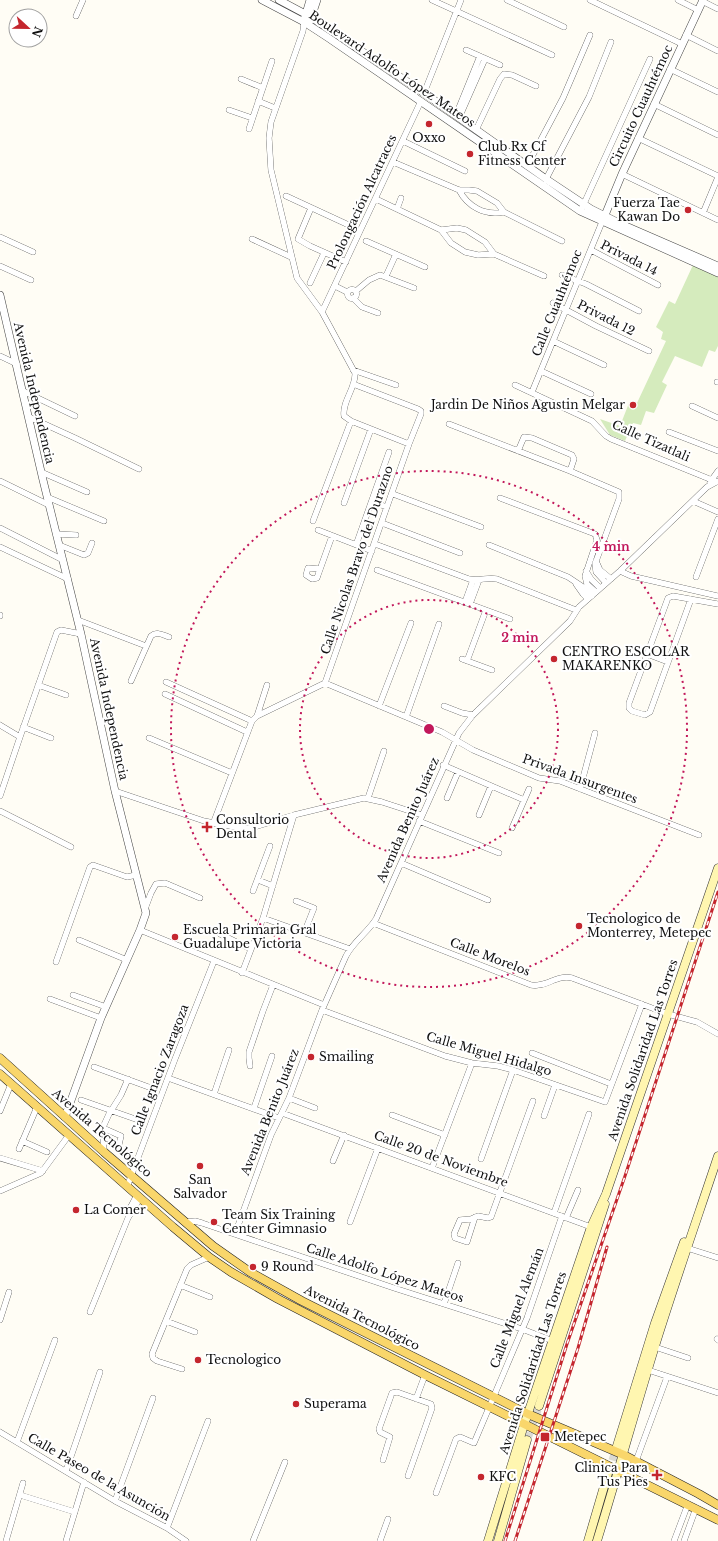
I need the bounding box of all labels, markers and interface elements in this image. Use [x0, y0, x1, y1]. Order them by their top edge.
street label: Boulevard Adolfo López Mateos [306, 7, 478, 130]
north arrow [8, 8, 48, 48]
text: N [29, 24, 46, 40]
street label: Circuito Cuauhtémoc [606, 42, 676, 169]
marker: Oxxo [424, 119, 434, 129]
place label: Oxxo [412, 130, 446, 145]
street label: Prolongación Alcatraces [324, 132, 399, 272]
place label: Club Rx Cf Fitness Center [478, 139, 566, 168]
marker: Club Rx Cf Fitness Center [465, 149, 475, 159]
place label: Fuerza Tae Kawan Do [613, 195, 680, 224]
marker: Fuerza Tae Kawan Do [683, 205, 693, 215]
street label: Privada 14 [598, 237, 660, 278]
street label: Calle Cuauhtémoc [528, 247, 585, 358]
street label: Privada 12 [575, 297, 638, 338]
street label: Avenida Independencia [11, 320, 58, 465]
place label: Jardin De Niños Agustin Melgar [429, 397, 625, 412]
marker: Jardin De Niños Agustin Melgar [628, 400, 638, 410]
street label: Calle Tizatlali [610, 417, 693, 464]
street label: Calle Nicolas Bravo del Durazno [317, 463, 396, 656]
text: 4 min [592, 539, 630, 554]
text: 2 min [501, 630, 539, 645]
street label: Avenida Independencia [87, 636, 132, 782]
place label: CENTRO ESCOLAR MAKARENKO [562, 644, 690, 673]
marker: CENTRO ESCOLAR MAKARENKO [549, 654, 559, 664]
centre of rings [422, 722, 436, 736]
street label: Privada Insurgentes [521, 751, 640, 806]
street label: Avenida Benito Juárez [373, 755, 442, 886]
place label: Consultorio Dental [216, 812, 289, 841]
marker: Consultorio Dental [201, 821, 213, 833]
place label: Tecnologico de Monterrey, Metepec [587, 911, 712, 940]
marker: Tecnologico de Monterrey, Metepec [574, 921, 584, 931]
place label: Escuela Primaria Gral Guadalupe Victoria [183, 922, 317, 951]
marker: Escuela Primaria Gral Guadalupe Victoria [170, 932, 180, 942]
street label: Calle Morelos [448, 934, 532, 979]
street label: Avenida Solidaridad Las Torres [604, 957, 681, 1144]
street label: Calle Ignacio Zaragoza [128, 1002, 192, 1138]
street label: Calle Miguel Hidalgo [425, 1028, 554, 1079]
street label: Avenida Benito Juárez [237, 1046, 302, 1178]
place label: Smailing [319, 1049, 375, 1064]
marker: Smailing [306, 1052, 316, 1062]
street label: Avenida Tecnológico [48, 1084, 156, 1180]
street label: Calle 20 de Noviembre [372, 1127, 510, 1190]
marker: San Salvador [195, 1161, 205, 1171]
place label: San Salvador [173, 1172, 227, 1201]
place label: La Comer [84, 1202, 146, 1217]
marker: La Comer [71, 1205, 81, 1215]
place label: Team Six Training Center Gimnasio [222, 1207, 336, 1236]
marker: Team Six Training Center Gimnasio [209, 1217, 219, 1227]
street label: Calle Adolfo López Mateos [304, 1240, 466, 1305]
street label: Calle Miguel Alemán [487, 1245, 547, 1370]
place label: 9 Round [261, 1259, 314, 1274]
marker: 9 Round [248, 1262, 258, 1272]
street label: Avenida Solidaridad Las Torres [496, 1270, 569, 1457]
street label: Avenida Tecnológico [301, 1281, 423, 1353]
place label: Tecnologico [206, 1352, 281, 1367]
marker: Tecnologico [193, 1355, 203, 1365]
place label: Superama [304, 1396, 367, 1411]
marker: Superama [291, 1399, 301, 1409]
place label: Metepec [554, 1429, 607, 1444]
street label: Calle Paseo de la Asunción [25, 1430, 173, 1524]
marker: Metepec [539, 1431, 551, 1443]
place label: Clinica Para Tus Pies [575, 1460, 648, 1489]
place label: KFC [489, 1469, 516, 1484]
marker: Clinica Para Tus Pies [651, 1469, 663, 1481]
marker: KFC [476, 1472, 486, 1482]

